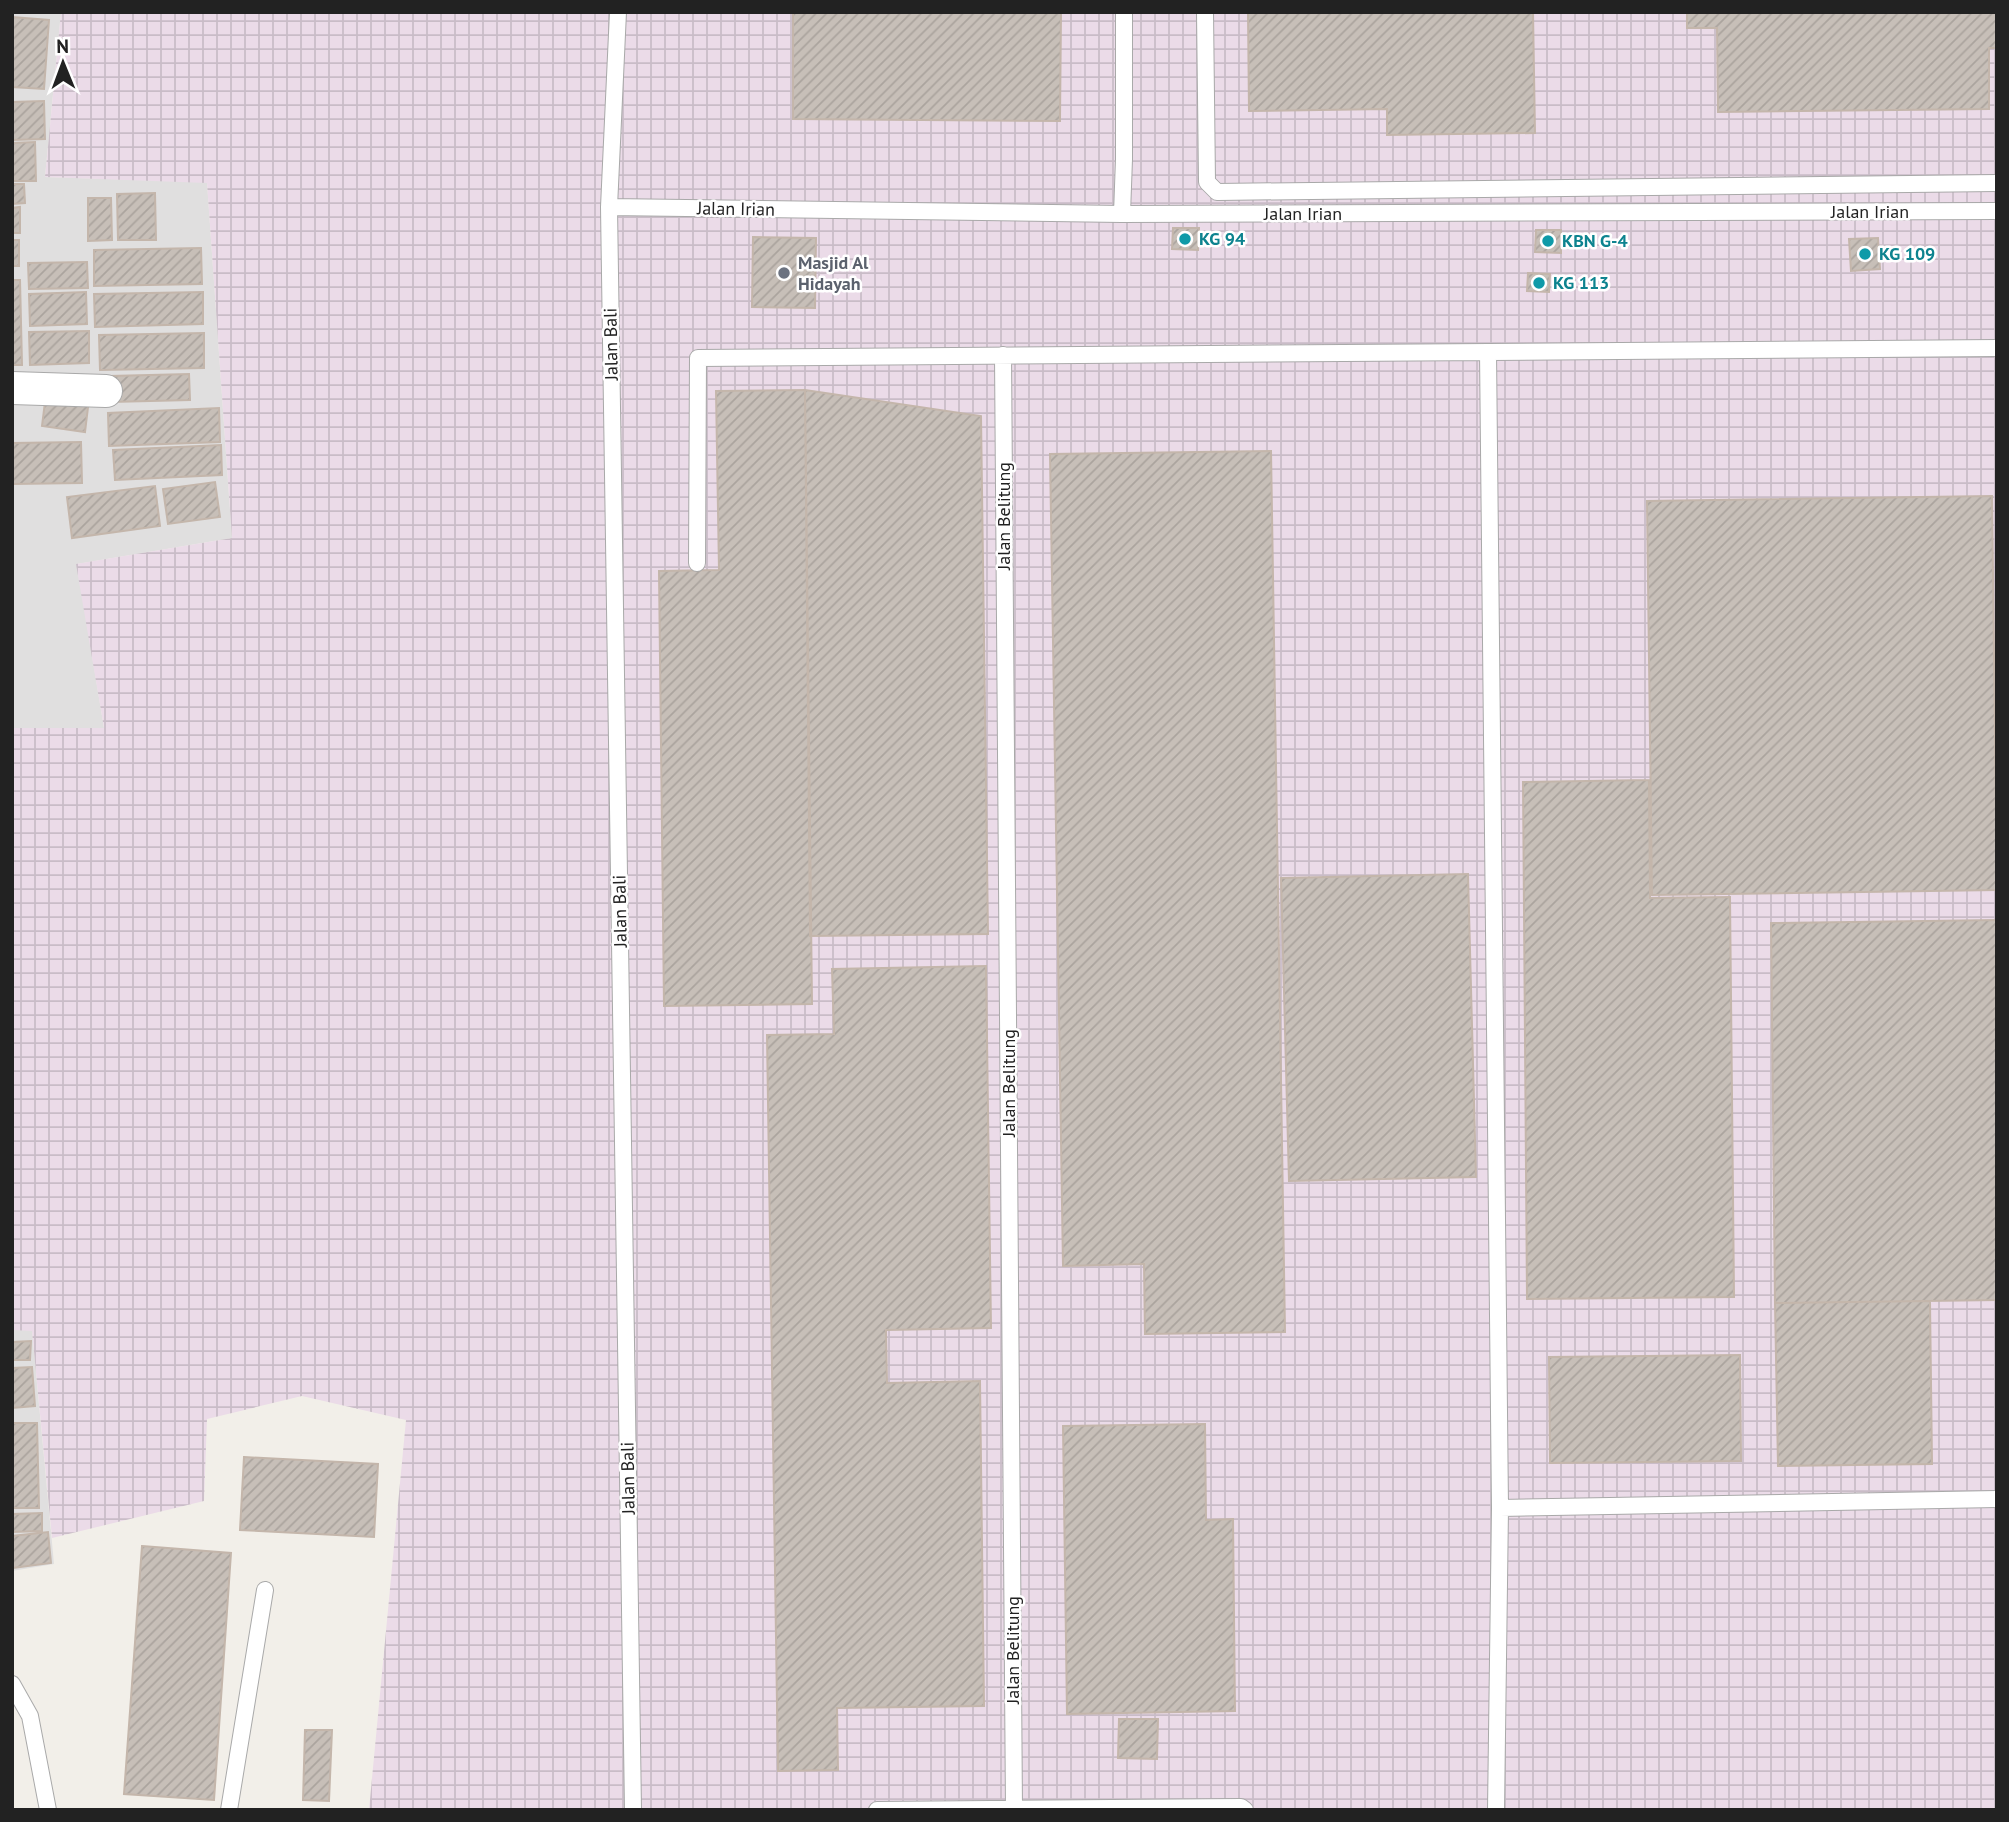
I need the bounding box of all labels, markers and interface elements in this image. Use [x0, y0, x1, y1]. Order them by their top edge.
north arrow [28, 28, 98, 98]
text: N [56, 34, 69, 58]
street label: Jalan Irian [696, 196, 775, 221]
street label: Jalan Irian [1830, 200, 1909, 223]
street label: Jalan Irian [1263, 202, 1342, 225]
place label: KG 94 [1199, 227, 1245, 250]
place label: KBN G-4 [1562, 229, 1628, 252]
marker: KG 94 [1177, 231, 1193, 247]
marker: KBN G-4 [1540, 233, 1556, 249]
place label: KG 109 [1879, 242, 1935, 265]
marker: KG 109 [1857, 246, 1873, 262]
place label: Masjid Al Hidayah [798, 251, 869, 295]
marker: Masjid Al Hidayah [776, 265, 792, 281]
place label: KG 113 [1553, 271, 1609, 294]
marker: KG 113 [1531, 275, 1547, 291]
street label: Jalan Bali [598, 308, 623, 381]
street label: Jalan Belitung [992, 462, 1015, 571]
street label: Jalan Bali [607, 875, 632, 948]
street label: Jalan Belitung [997, 1029, 1020, 1138]
street label: Jalan Bali [615, 1442, 640, 1515]
street label: Jalan Belitung [1001, 1596, 1024, 1705]

